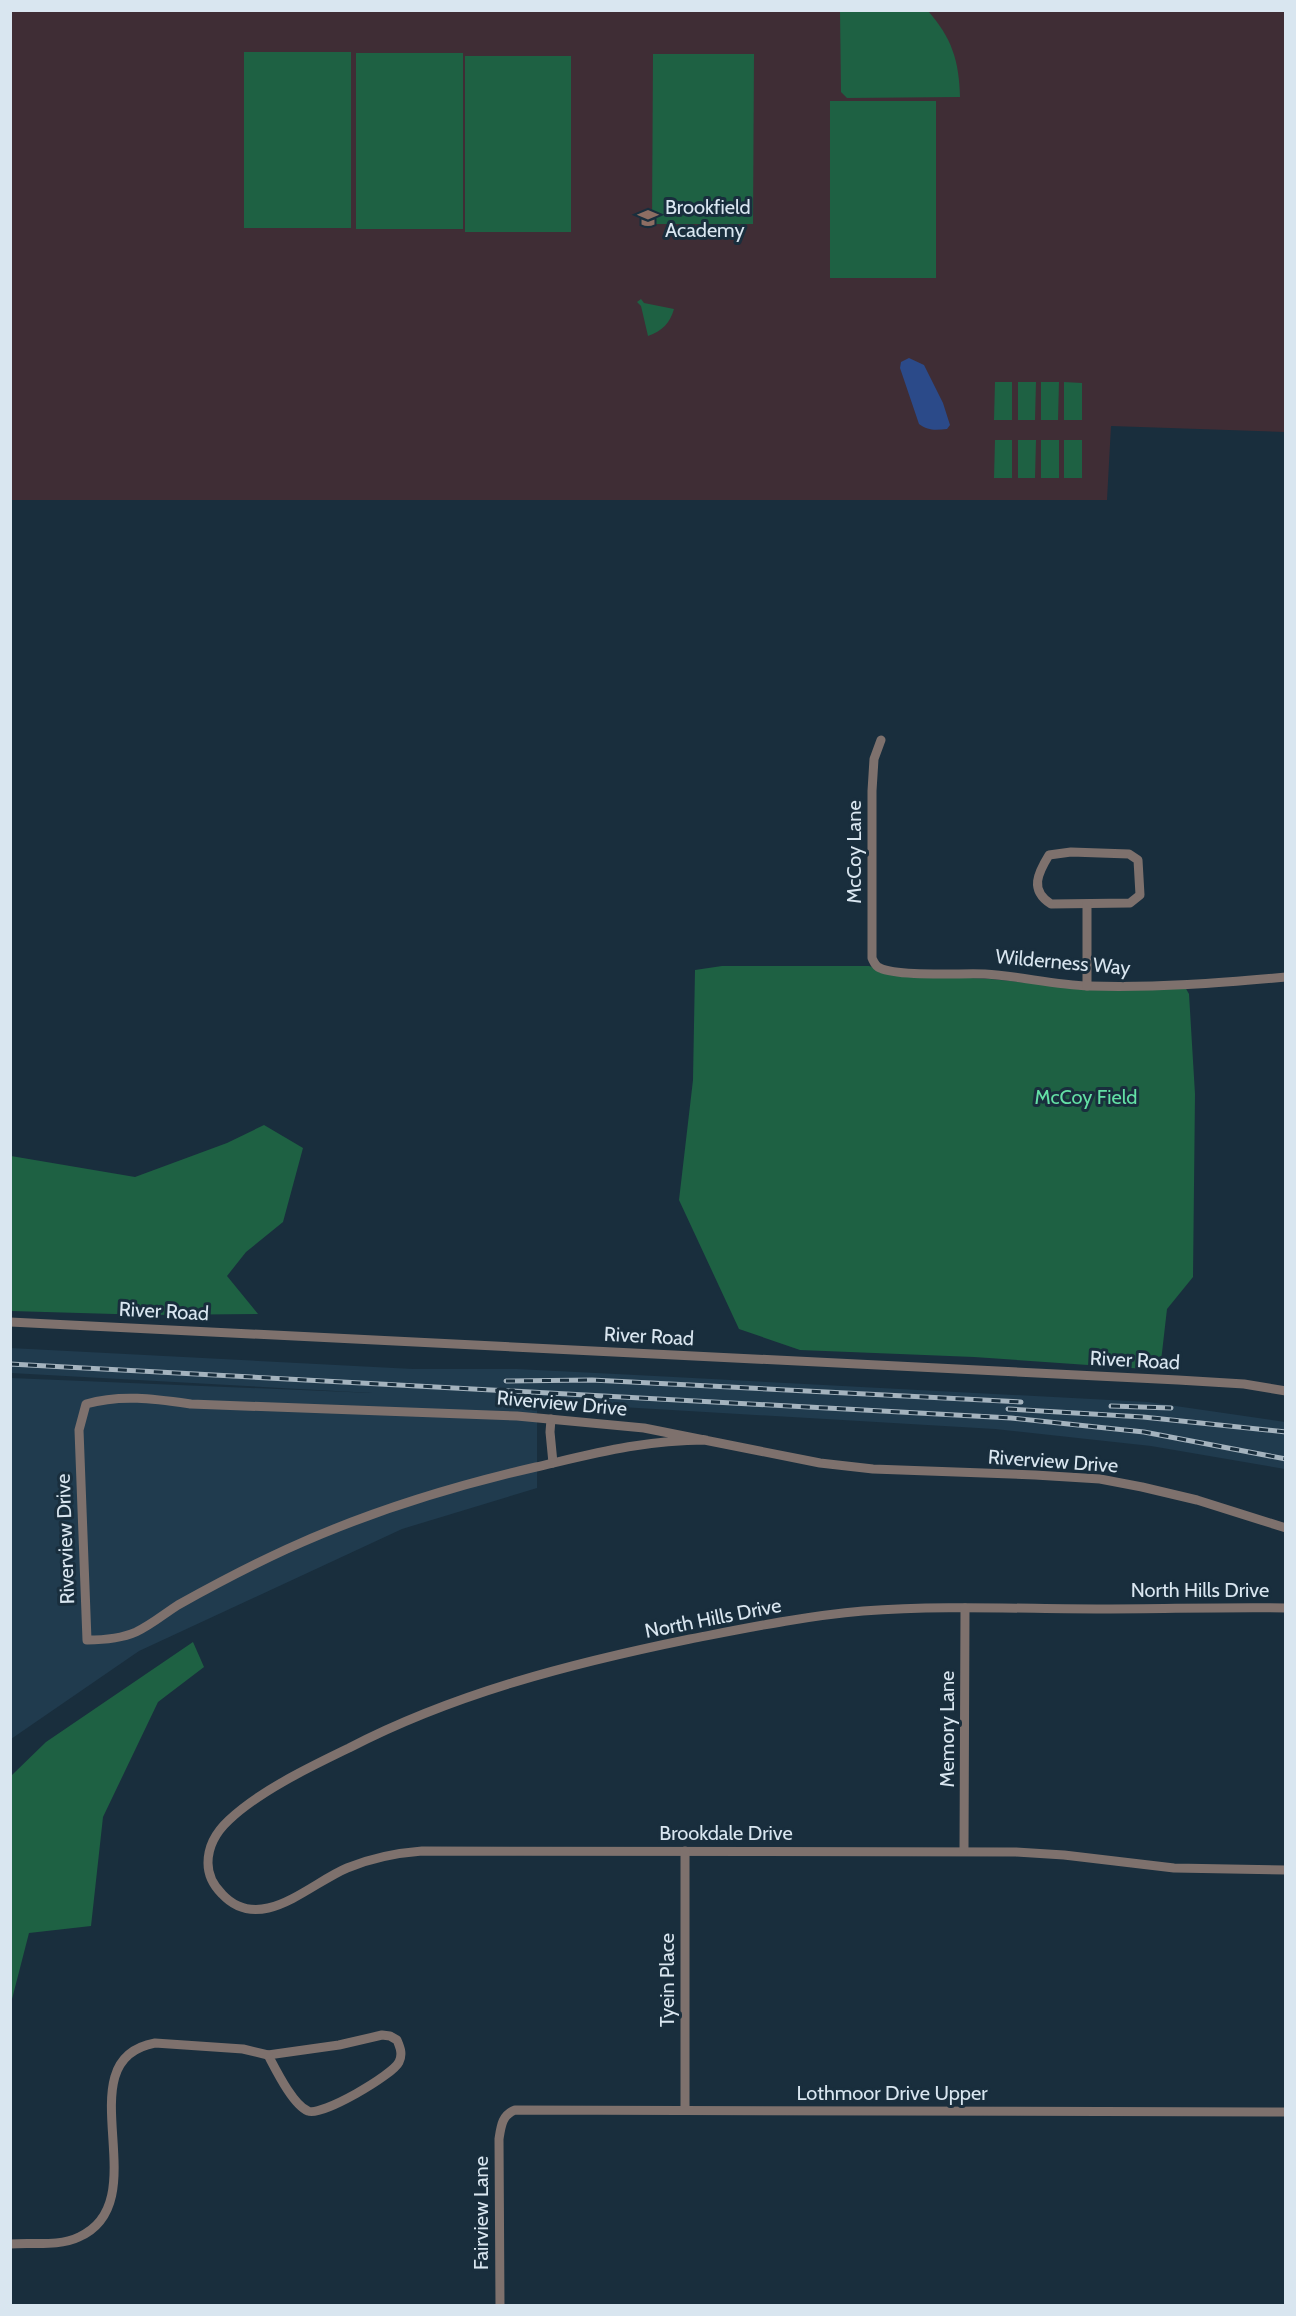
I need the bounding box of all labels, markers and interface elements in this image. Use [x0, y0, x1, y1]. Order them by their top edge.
place label: Brookfield Academy [665, 195, 751, 242]
school or university icon: Brookfield Academy [636, 206, 660, 230]
street label: McCoy Lane [842, 800, 866, 904]
street label: Wilderness Way [995, 944, 1131, 980]
park label: McCoy Field [1035, 1085, 1137, 1109]
street label: River Road [118, 1297, 210, 1325]
street label: River Road [603, 1322, 695, 1350]
street label: River Road [1089, 1346, 1181, 1374]
street label: Riverview Drive [496, 1385, 628, 1421]
street label: Riverview Drive [987, 1444, 1119, 1478]
street label: Riverview Drive [51, 1473, 79, 1605]
street label: North Hills Drive [1131, 1578, 1269, 1602]
street label: North Hills Drive [643, 1593, 783, 1643]
street label: Memory Lane [935, 1671, 959, 1787]
street label: Brookdale Drive [659, 1821, 793, 1845]
street label: Tyein Place [655, 1933, 679, 2027]
street label: Lothmoor Drive Upper [797, 2081, 988, 2105]
street label: Fairview Lane [469, 2156, 493, 2270]

